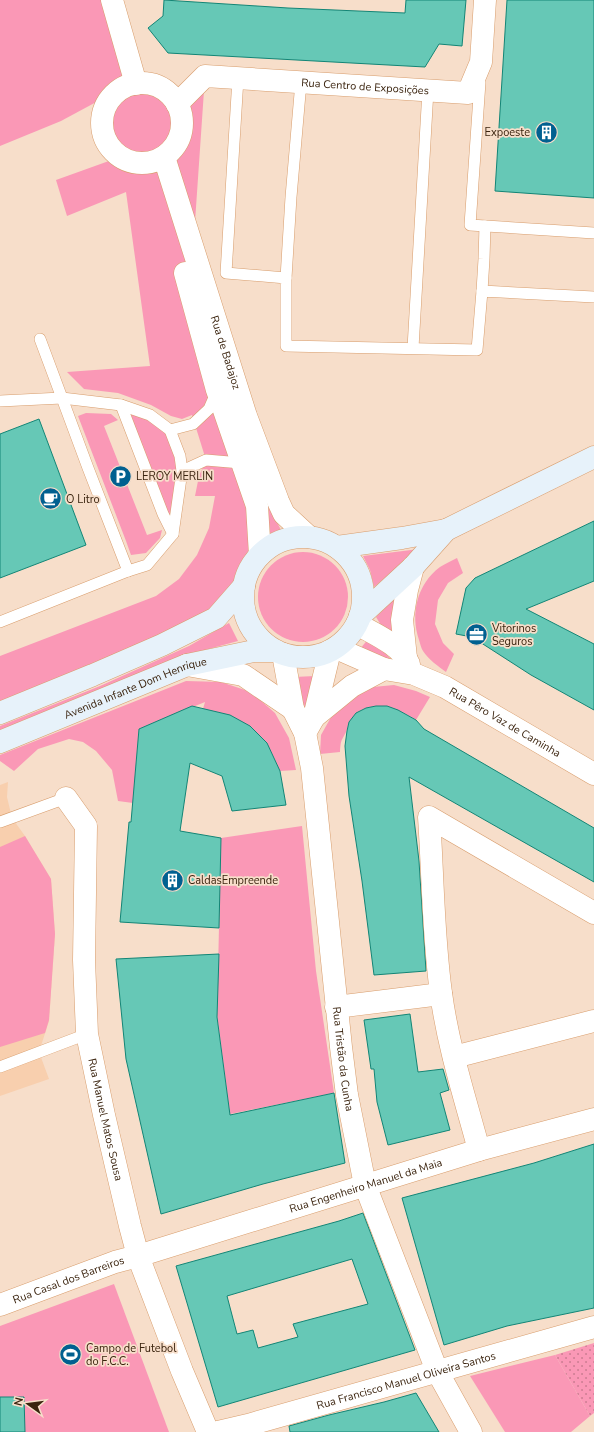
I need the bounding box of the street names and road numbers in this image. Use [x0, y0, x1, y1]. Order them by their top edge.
street label: Rua Centro de Exposições [301, 75, 429, 98]
street label: Rua de Badajoz [207, 314, 244, 391]
street label: Avenida Infante Dom Henrique [62, 654, 208, 723]
street label: Rua Pêro Vaz de Caminha [446, 684, 564, 761]
street label: Rua Tristão da Cunha [329, 1006, 357, 1113]
street label: Rua Manuel Matos Sousa [84, 1057, 126, 1183]
street label: Rua Engenheiro Manuel da Maia [288, 1155, 444, 1217]
street label: Rua Casal dos Barreiros [11, 1253, 126, 1308]
street label: Rua Francisco Manuel Oliveira Santos [315, 1348, 497, 1413]

